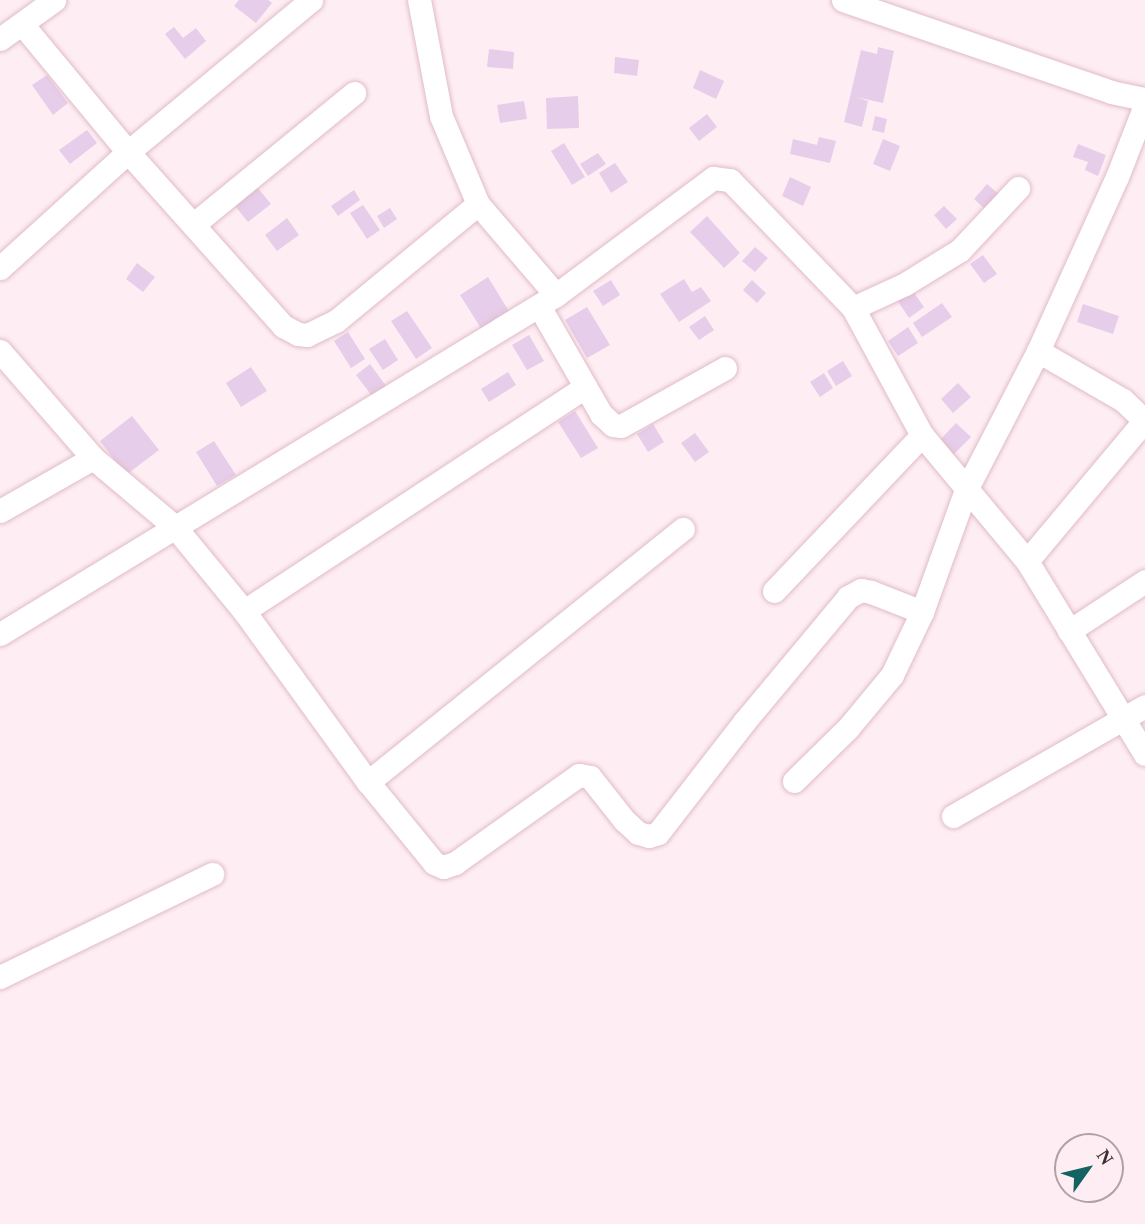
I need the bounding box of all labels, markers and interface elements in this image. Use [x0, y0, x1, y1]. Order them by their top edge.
north arrow [1054, 1133, 1124, 1203]
text: N [1093, 1146, 1118, 1169]

